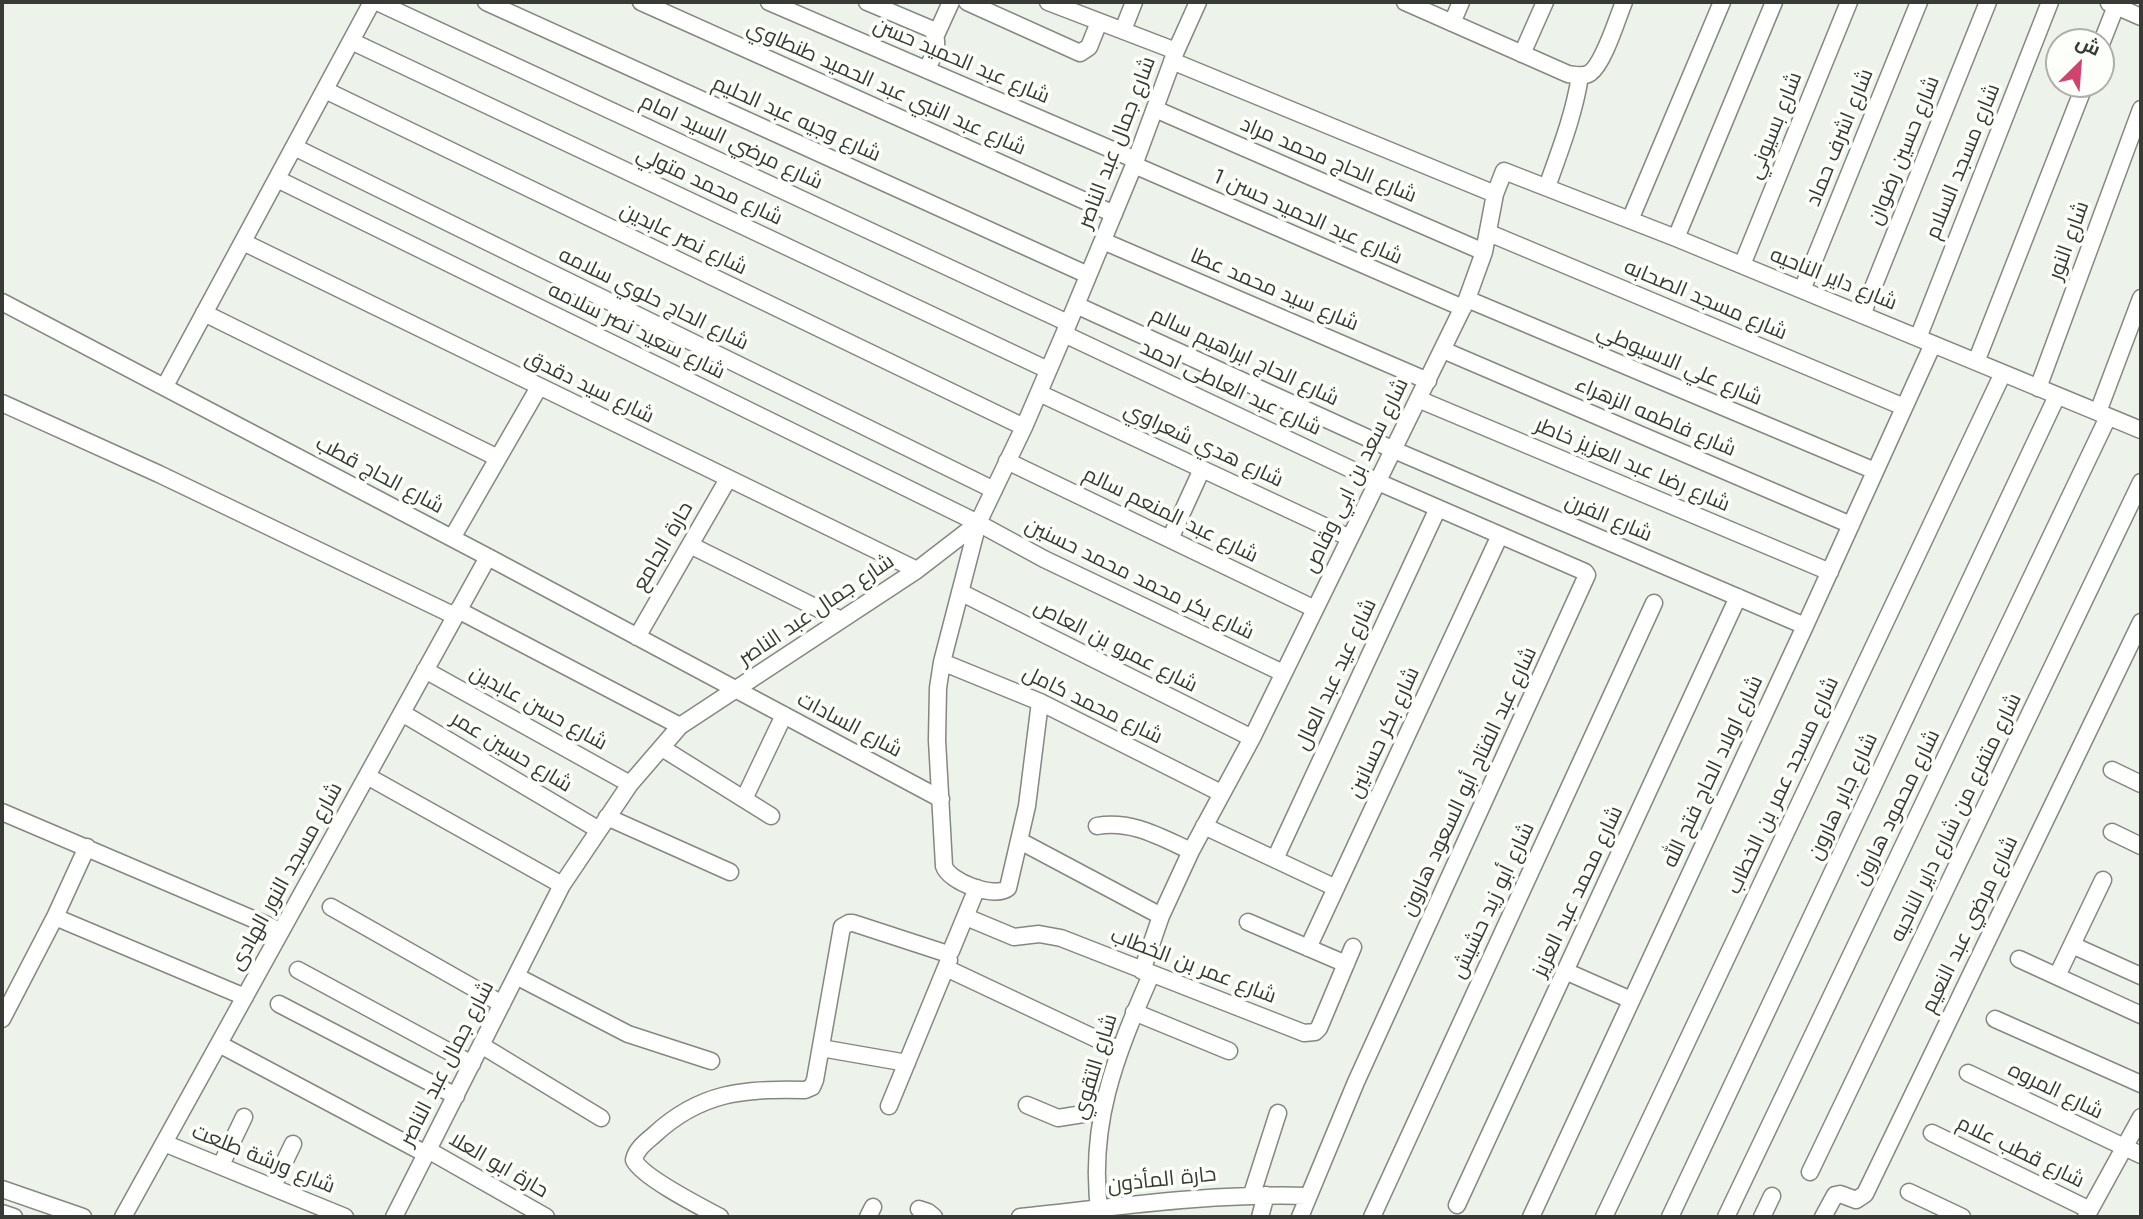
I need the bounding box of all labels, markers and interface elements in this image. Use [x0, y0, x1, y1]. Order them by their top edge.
street label: شارع عبد الحميد حسن [869, 13, 1053, 111]
street label: شارع عبد النبي عبد الحميد طنطاوي [743, 16, 1029, 162]
north arrow [2045, 28, 2115, 98]
text: ش [2071, 28, 2105, 63]
street label: شارع جمال عبد الناصر [1074, 54, 1162, 232]
street label: شارع اشرف حماد [1802, 66, 1880, 210]
street label: شارع بسيوني [1743, 69, 1809, 183]
street label: شارع وجيه عبد الحليم [708, 72, 884, 168]
street label: شارع حسين رضوان [1864, 73, 1946, 229]
street label: شارع مسجد السلام [1921, 81, 2007, 243]
street label: شارع مرضي السيد امام [636, 90, 826, 196]
street label: شارع الحاج محمد مراد [1236, 112, 1420, 210]
street label: شارع محمد متولي [632, 142, 786, 232]
street label: شارع عبد الحميد حسن 1 [1208, 165, 1406, 271]
street label: شارع نصر عابدين [615, 198, 751, 282]
street label: شارع النور [2044, 198, 2096, 284]
street label: شارع الحاج حلوي سلامه [554, 243, 752, 357]
street label: شارع داير الناحيه [1766, 243, 1900, 317]
street label: شارع سيد محمد عطا [1186, 244, 1362, 338]
street label: شارع مسجد الصحابه [1620, 255, 1790, 347]
street label: شارع سعيد نصر سلامه [543, 278, 729, 386]
street label: شارع الحاج ابراهيم سالم [1146, 303, 1342, 413]
street label: شارع علي الاسيوطي [1593, 320, 1765, 412]
street label: شارع عبد العاطى احمد [1135, 336, 1325, 442]
street label: شارع سيد دقدق [520, 346, 658, 430]
street label: شارع فاطمه الزهراء [1571, 373, 1739, 463]
street label: شارع سعد بن ابي وقاص [1299, 375, 1415, 577]
street label: شارع هدي شعراوي [1119, 398, 1287, 494]
street label: شارع رضا عبد العزيز خاطر [1531, 414, 1733, 518]
street label: شارع الحاج قطب [311, 432, 447, 520]
street label: شارع عبد المنعم سالم [1078, 463, 1262, 569]
street label: شارع الفرن [1561, 489, 1655, 549]
street label: حارة الجامع [628, 498, 700, 596]
street label: شارع بكر محمد محمد حسنين [1020, 514, 1258, 646]
street label: شارع جمال عبد الناصر [735, 550, 899, 672]
street label: شارع عمرو بن العاص [1029, 595, 1201, 699]
street label: شارع عيد عبد العال [1291, 595, 1383, 755]
street label: شارع عبد الفتاح أبو السعود هارون [1397, 644, 1543, 920]
street label: شارع حسن عابدين [465, 661, 611, 757]
street label: شارع محمد كامل [1018, 661, 1166, 751]
street label: شارع بكر حسانين [1344, 664, 1426, 802]
street label: شارع اولاد الحاج فتح الله [1658, 672, 1770, 872]
street label: شارع مسجد عمر بن الخطاب [1722, 673, 1846, 899]
street label: شارع السادات [792, 688, 906, 764]
street label: شارع متفرع من شارع داير الناحيه [1886, 690, 2028, 946]
street label: شارع حسين عمر [446, 707, 576, 799]
street label: شارع محمود هارون [1849, 726, 1947, 890]
street label: شارع جابر هارون [1804, 730, 1884, 864]
street label: شارع مسجد النور الهادى [225, 779, 349, 975]
street label: شارع محمد عبد العزيز [1528, 803, 1630, 981]
street label: شارع أبو زيد حشيش [1447, 819, 1541, 983]
street label: شارع مرضي عبد النعيم [1917, 832, 2025, 1018]
street label: شارع عمر بن الخطاب [1107, 924, 1279, 1010]
street label: شارع جمال عبد الناصر [395, 977, 501, 1151]
street label: شارع التقوي [1068, 1011, 1124, 1123]
street label: شارع المروه [2003, 1058, 2107, 1126]
street label: شارع قطب علام [1952, 1111, 2088, 1195]
street label: شارع ورشة طلعت [188, 1120, 338, 1200]
street label: حارة ابو العلا [444, 1127, 552, 1205]
street label: حارة المأذون [1106, 1163, 1218, 1199]

